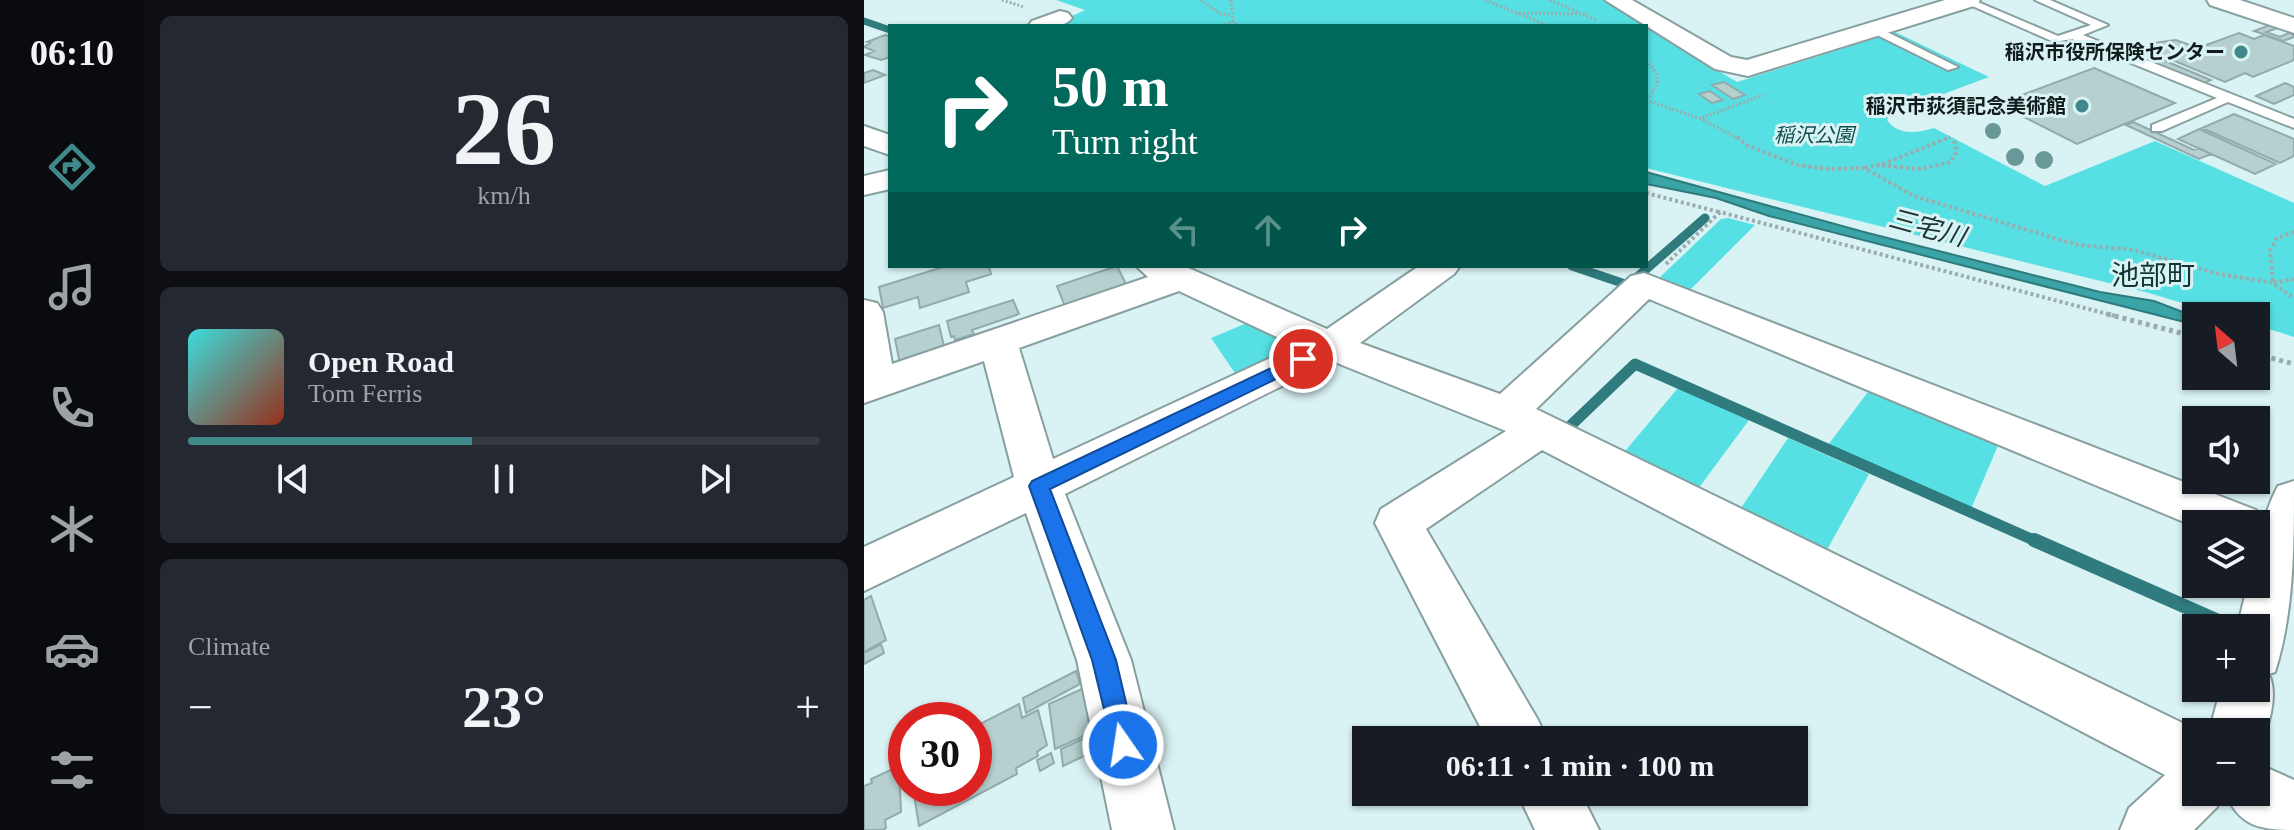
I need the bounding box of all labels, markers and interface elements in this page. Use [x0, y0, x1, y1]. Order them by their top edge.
text: 06:10 [30, 33, 114, 73]
place label: 稲沢市役所保険センター [2005, 41, 2225, 63]
marker: 稲沢市役所保険センター [2232, 43, 2250, 61]
icon: right [920, 56, 1024, 160]
text: 50 m [1052, 56, 1169, 118]
text: 26 [452, 71, 556, 186]
place label: 稲沢市荻須記念美術館 [1866, 95, 2066, 117]
marker: 稲沢市荻須記念美術館 [2073, 97, 2091, 115]
text: Turn right [1052, 122, 1198, 162]
park label: 稲沢公園 [1774, 124, 1857, 146]
icon: directions [44, 139, 100, 195]
text: km/h [477, 181, 531, 210]
water label: 三宅川 [1886, 204, 1971, 253]
icon: left [1162, 208, 1206, 252]
icon: ahead [1246, 208, 1290, 252]
icon: right [1330, 208, 1374, 252]
icon: music [44, 259, 100, 315]
district label: 池部町 [2111, 260, 2195, 291]
north arrow [2182, 302, 2270, 390]
map controls [2182, 302, 2270, 806]
pin [1269, 325, 1337, 393]
icon: arrive [1281, 337, 1325, 381]
text: Open Road [308, 345, 454, 378]
text: Tom Ferris [308, 379, 422, 408]
icon: phone [44, 380, 100, 436]
button: sound [2182, 406, 2270, 494]
icon: previous [271, 457, 315, 501]
icon: pause [482, 457, 526, 501]
icon: next [693, 457, 737, 501]
icon: climate [44, 501, 100, 557]
button: layers [2182, 510, 2270, 598]
button: + [2182, 614, 2270, 702]
icon: car [44, 621, 100, 677]
text: Climate [188, 632, 270, 661]
text: 23° [462, 674, 546, 740]
text: − [188, 683, 213, 732]
text: + [795, 683, 820, 732]
speed limit sign: 30 [888, 702, 992, 806]
position arrow [1081, 703, 1165, 787]
button: − [2182, 718, 2270, 806]
icon: filters [44, 742, 100, 798]
text: 06:11 · 1 min · 100 m [1446, 749, 1714, 782]

